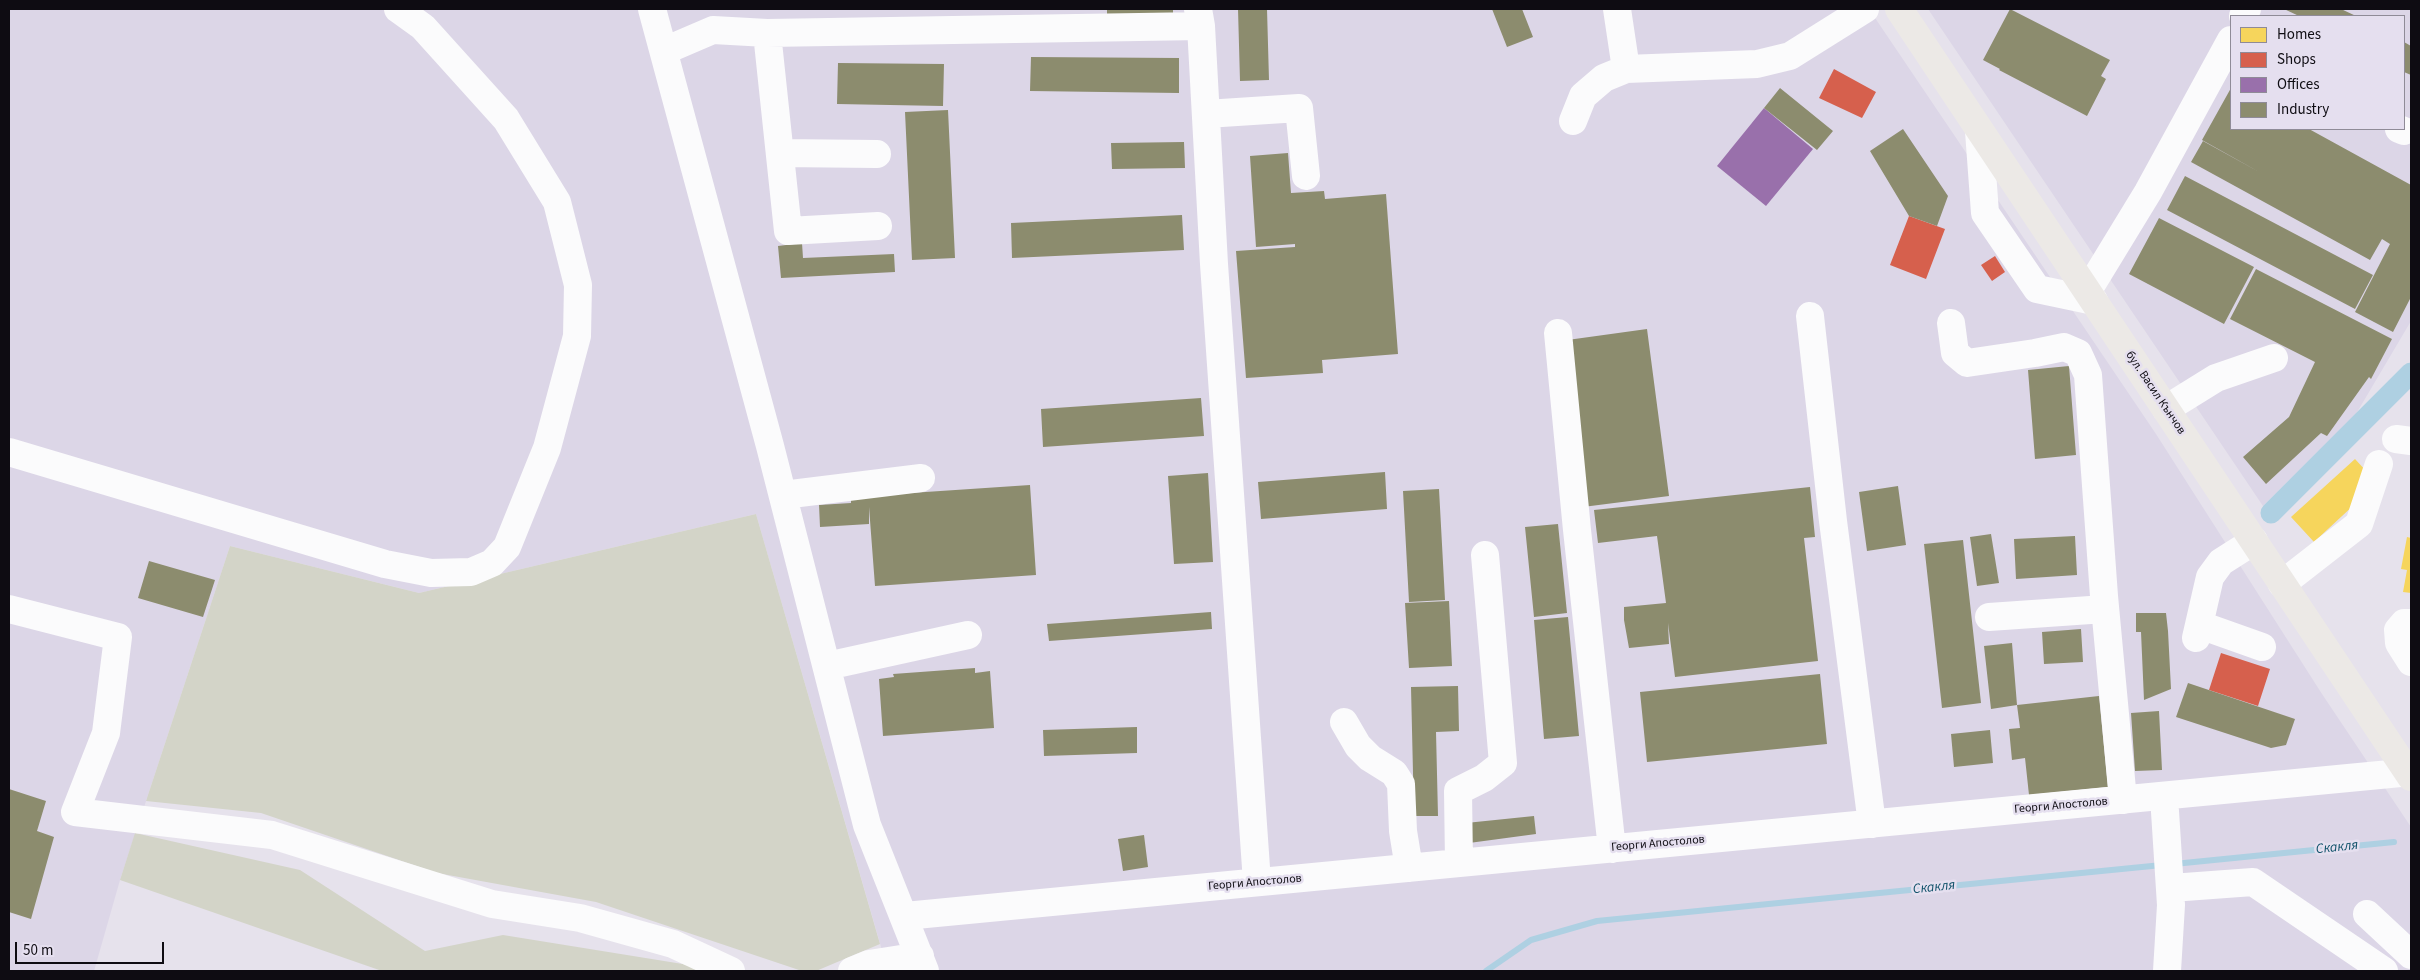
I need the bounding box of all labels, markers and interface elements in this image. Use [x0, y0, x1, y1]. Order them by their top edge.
legend [2230, 15, 2405, 130]
text: Homes [2277, 24, 2321, 45]
text: Shops [2277, 49, 2316, 70]
text: Offices [2277, 74, 2320, 95]
text: Industry [2277, 99, 2329, 120]
street label: бул. Васил Кънчов [2122, 349, 2188, 437]
street label: Георги Апостолов [2014, 795, 2108, 817]
street label: Георги Апостолов [1611, 833, 1705, 855]
water label: Скакля [2315, 837, 2359, 859]
street label: Георги Апостолов [1208, 872, 1302, 894]
water label: Скакля [1912, 877, 1956, 899]
scale bar [18, 932, 166, 964]
text: 50 m [23, 940, 53, 961]

